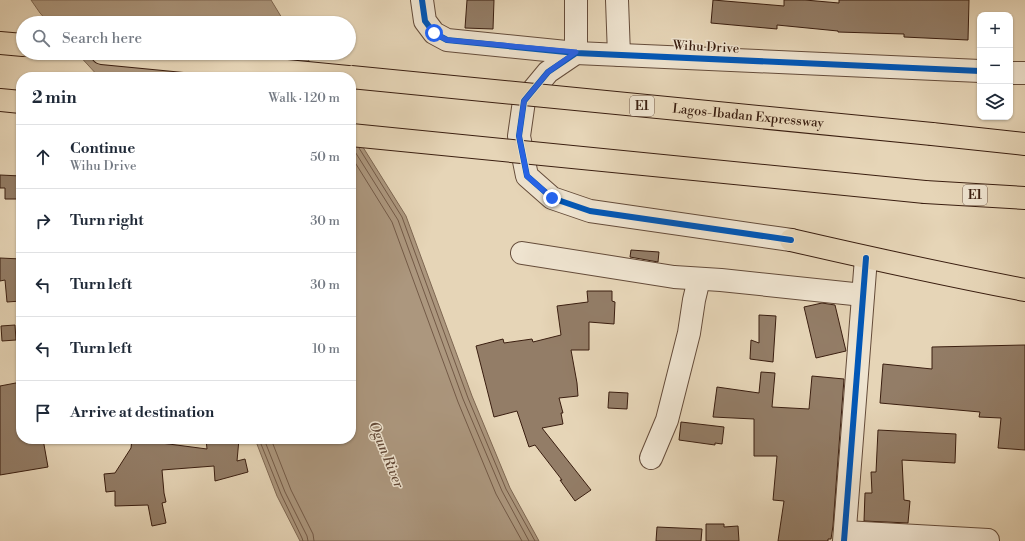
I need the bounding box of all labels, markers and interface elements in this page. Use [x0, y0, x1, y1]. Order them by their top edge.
map controls [977, 12, 1013, 120]
button: + [977, 12, 1013, 48]
search box [16, 16, 356, 60]
route start [425, 24, 443, 42]
icon: search [30, 27, 52, 49]
text: Search here [62, 29, 142, 48]
street label: Wihu Drive [671, 37, 740, 57]
button: − [977, 48, 1013, 84]
button: layers [977, 84, 1013, 120]
text: 2 min [32, 87, 77, 109]
text: Walk · 120 m [268, 90, 340, 106]
road number: E1 [630, 96, 654, 116]
street label: Lagos-Ibadan Expressway [672, 101, 825, 131]
text: Continue [70, 139, 135, 158]
icon: ahead [32, 146, 54, 168]
text: 50 m [310, 149, 340, 165]
text: Wihu Drive [70, 158, 137, 174]
road number: E1 [963, 185, 987, 205]
route end [543, 189, 561, 207]
icon: right [32, 210, 54, 232]
text: Turn right [70, 211, 144, 230]
text: 30 m [310, 213, 340, 229]
icon: left [32, 274, 54, 296]
text: Turn left [70, 275, 132, 294]
text: 30 m [310, 277, 340, 293]
icon: left [32, 338, 54, 360]
text: Turn left [70, 339, 132, 358]
text: 10 m [312, 341, 340, 357]
icon: arrive [32, 402, 54, 424]
text: Arrive at destination [70, 403, 214, 422]
water label: Ogun River [364, 419, 408, 492]

